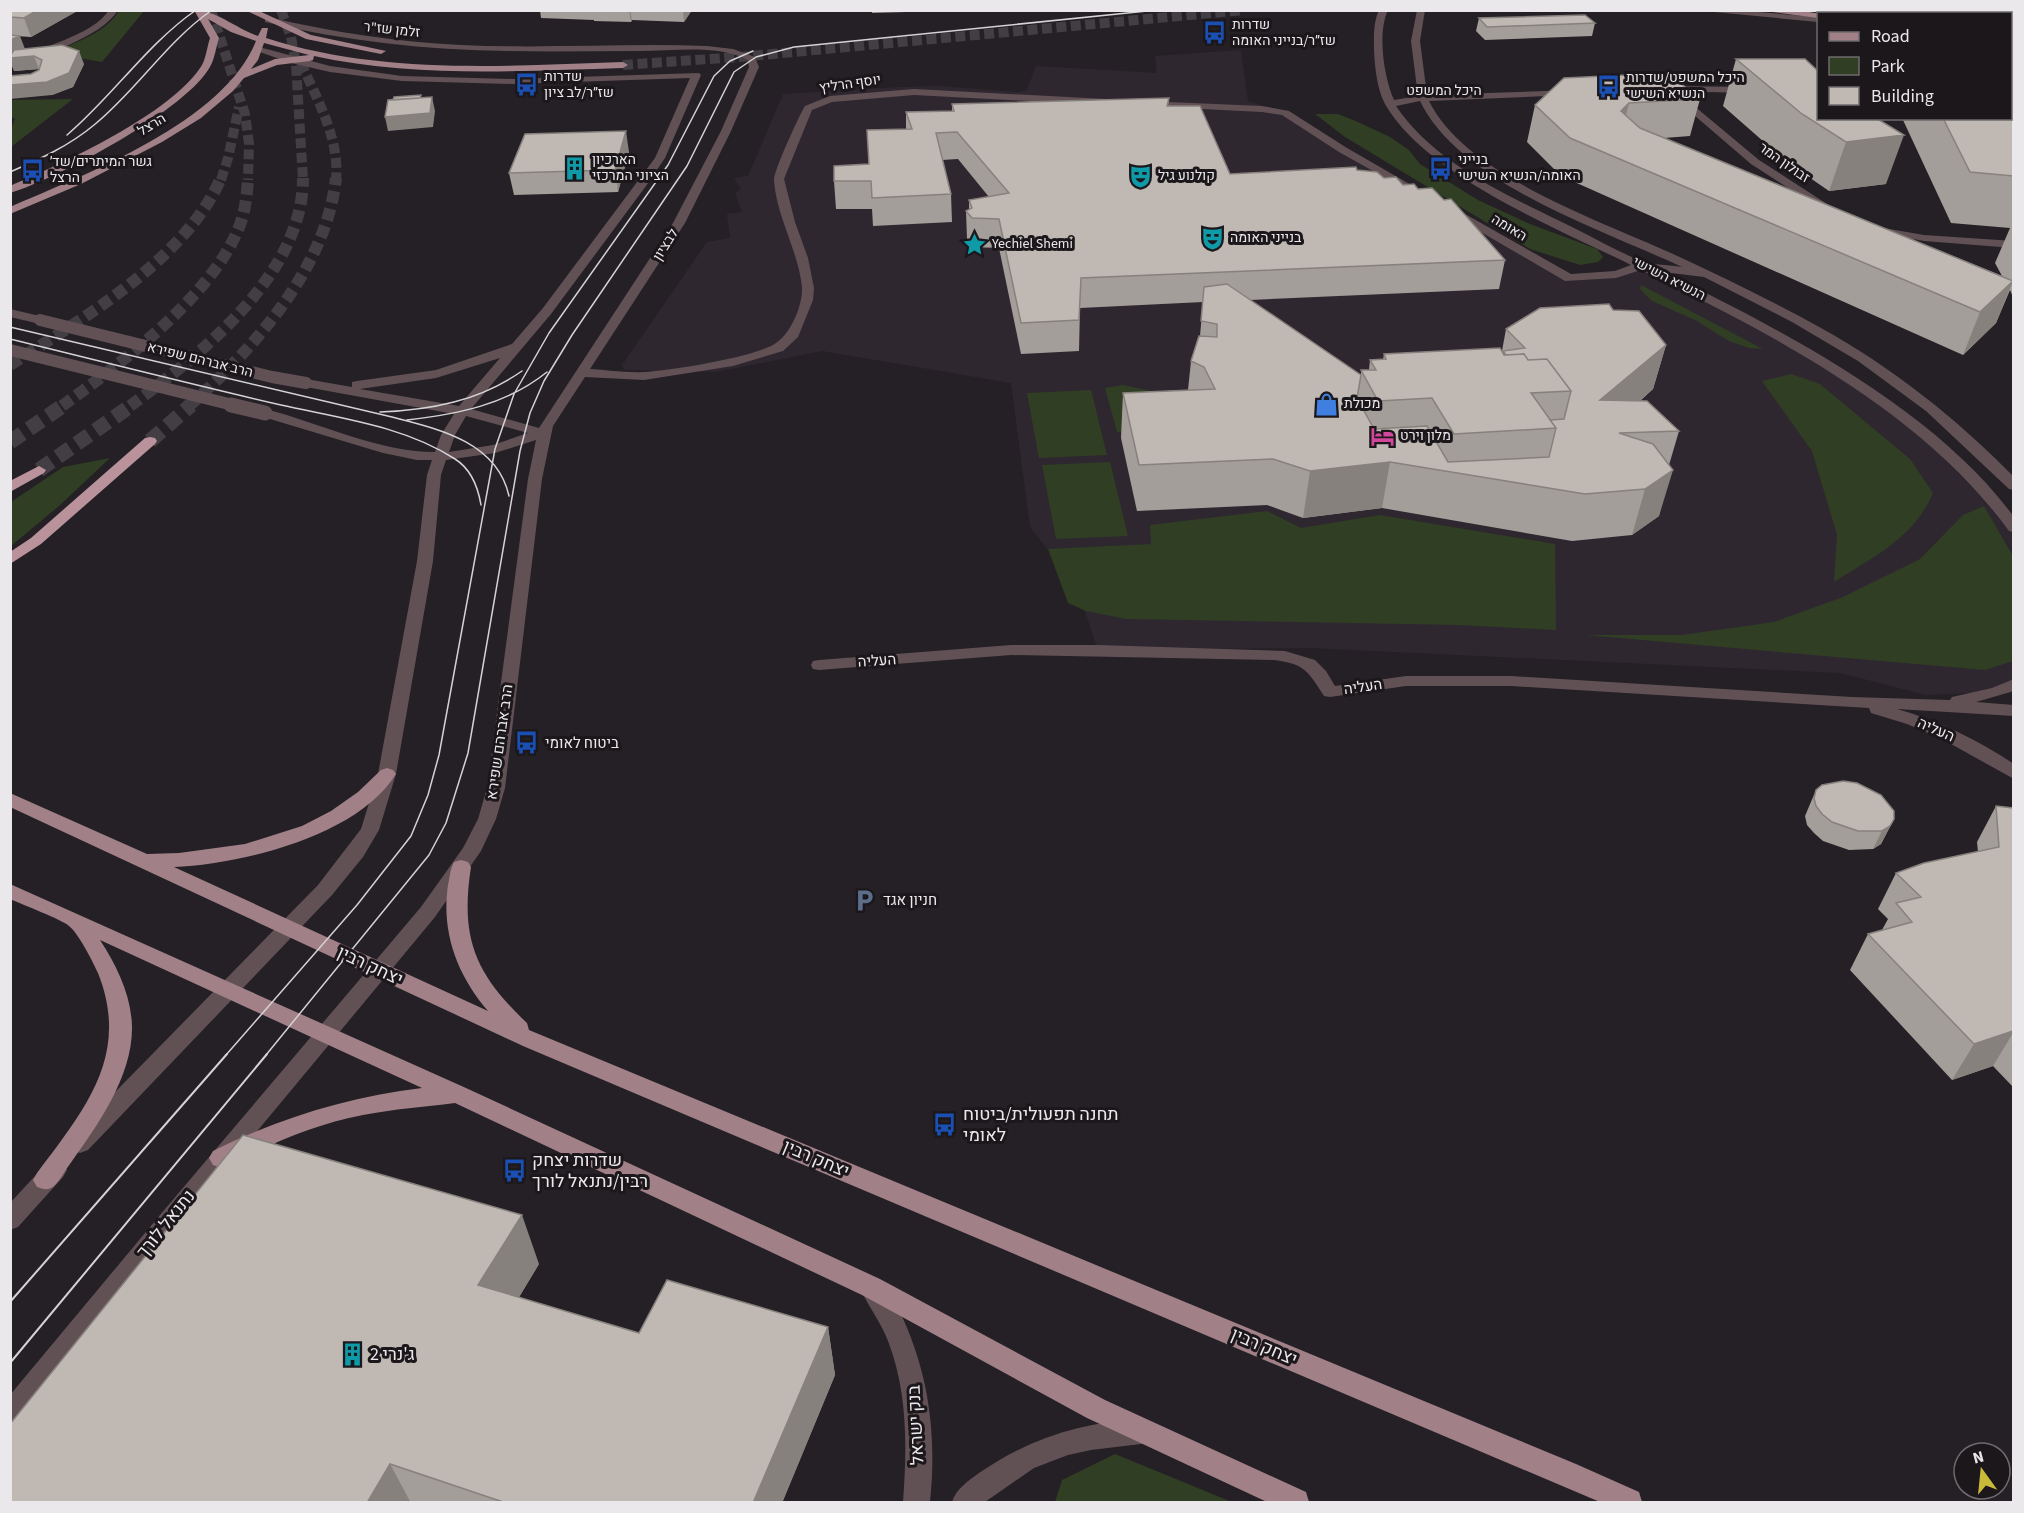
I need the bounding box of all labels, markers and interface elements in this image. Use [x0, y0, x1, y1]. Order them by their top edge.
legend [1817, 12, 2012, 120]
place label: שדרות שז״ר/בנייני האומה [1232, 15, 1336, 51]
street label: זלמן שז"ר [363, 17, 421, 43]
bus stop icon: שדרות שז״ר/בנייני האומה [1201, 20, 1227, 46]
text: Road [1871, 24, 1910, 49]
text: Park [1871, 54, 1905, 79]
place label: שדרות שז״ר/לב ציון [544, 67, 614, 103]
place label: היכל המשפט/שדרות הנשיא השישי [1626, 68, 1745, 104]
street label: יוסף הרליץ [818, 70, 882, 98]
bus stop icon: שדרות שז״ר/לב ציון [513, 72, 539, 98]
bus stop icon: היכל המשפט/שדרות הנשיא השישי [1595, 73, 1621, 99]
street label: היכל המשפט [1406, 81, 1482, 101]
text: Building [1871, 84, 1934, 109]
street label: הרצל [134, 109, 170, 141]
street label: זבולון המר [1754, 138, 1814, 188]
place label: הארכיון הציוני המרכזי [592, 150, 669, 186]
place label: בנייני האומה/הנשיא השישי [1458, 150, 1581, 186]
place label: גשר המיתרים/שד׳ הרצל [50, 152, 152, 188]
building icon: הארכיון הציוני המרכזי [561, 155, 587, 181]
bus stop icon: בנייני האומה/הנשיא השישי [1427, 155, 1453, 181]
bus stop icon: גשר המיתרים/שד׳ הרצל [19, 157, 45, 183]
theatre icon: קולנוע גיל [1127, 163, 1153, 189]
place label: קולנוע גיל [1158, 166, 1215, 186]
street label: האומה [1487, 210, 1531, 246]
street label: לבציון [648, 225, 684, 265]
theatre icon: בנייני האומה [1199, 225, 1225, 251]
place label: בנייני האומה [1230, 228, 1302, 248]
place icon: Yechiel Shemi [961, 231, 987, 257]
place label: Yechiel Shemi [991, 234, 1073, 254]
street label: הנשיא השישי [1629, 252, 1709, 306]
street label: הרב אברהם שפירא [145, 337, 255, 383]
shop icon: מכולת [1313, 391, 1339, 417]
place label: מכולת [1344, 394, 1380, 414]
hotel icon: מלון וירט [1369, 423, 1395, 449]
place label: מלון וירט [1400, 426, 1451, 446]
street label: העליה [857, 649, 897, 673]
street label: העליה [1342, 674, 1384, 700]
street label: הרב אברהם שפירא [482, 683, 518, 801]
street label: העליה [1914, 713, 1958, 747]
bus stop icon: ביטוח לאומי [514, 730, 540, 756]
place label: ביטוח לאומי [545, 733, 619, 754]
parking icon: חניון אגד [852, 887, 878, 913]
place label: חניון אגד [883, 890, 937, 911]
street label: יצחק רבין [333, 940, 407, 992]
place label: תחנה תפעולית/ביטוח לאומי [963, 1102, 1119, 1148]
bus stop icon: תחנה תפעולית/ביטוח לאומי [932, 1111, 958, 1137]
street label: יצחק רבין [779, 1134, 853, 1184]
place label: שדרות יצחק רבין/נתנאל לורך [532, 1148, 648, 1194]
bus stop icon: שדרות יצחק רבין/נתנאל לורך [501, 1157, 527, 1183]
street label: נתנאל לורך [131, 1185, 201, 1263]
street label: יצחק רבין [1227, 1322, 1301, 1372]
building icon: ג'נרי 2 [339, 1341, 365, 1367]
place label: ג'נרי 2 [370, 1342, 415, 1367]
street label: בנק ישראל [901, 1384, 931, 1466]
north arrow [1952, 1441, 2012, 1501]
text: N [1970, 1445, 1986, 1469]

